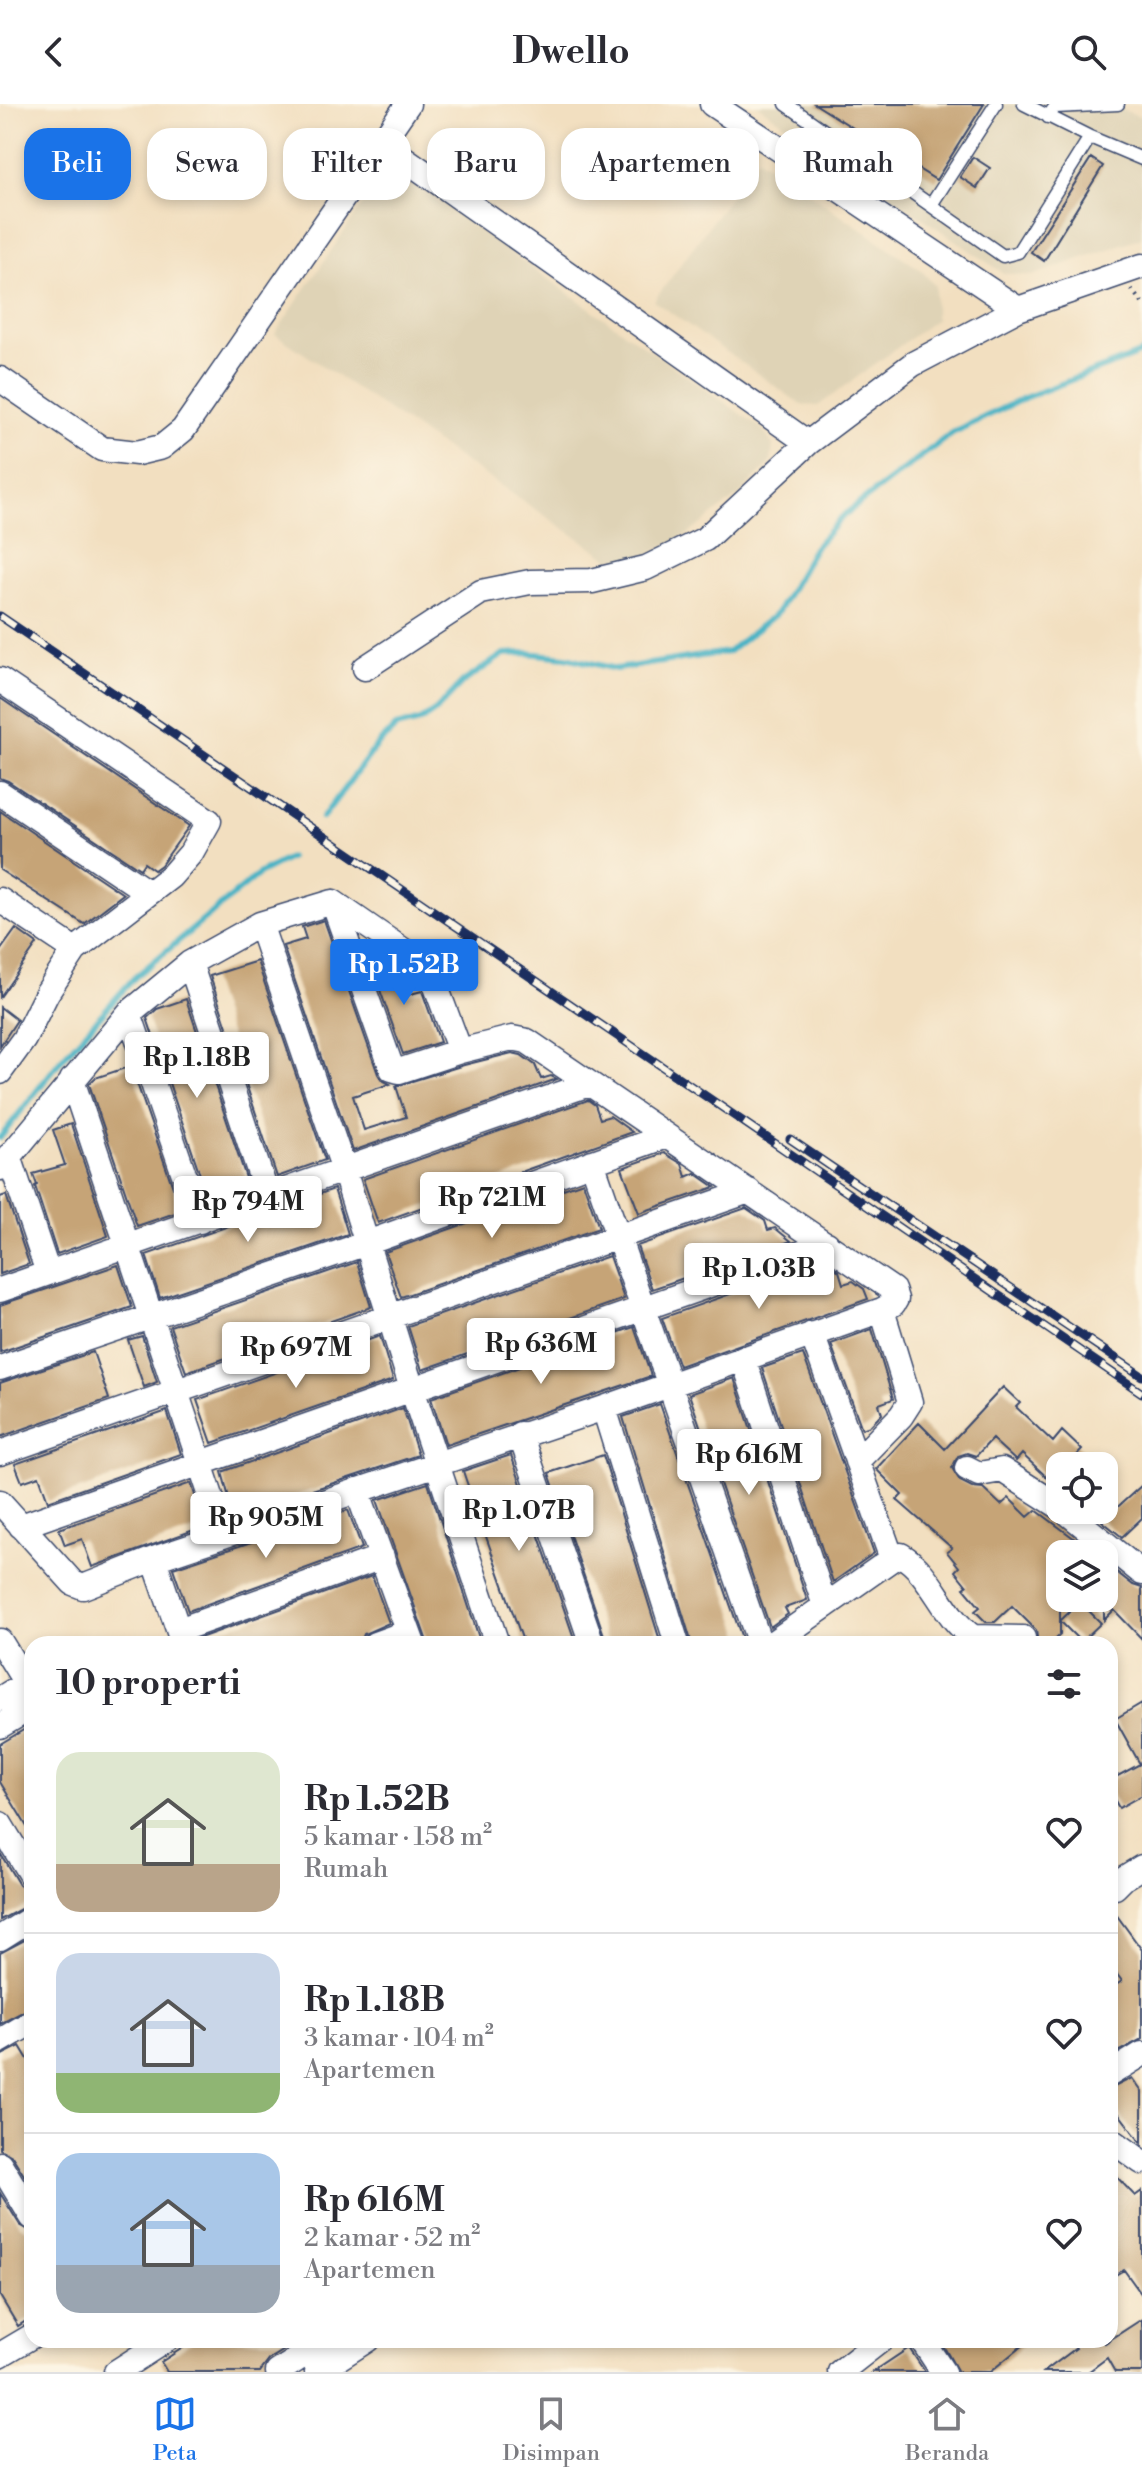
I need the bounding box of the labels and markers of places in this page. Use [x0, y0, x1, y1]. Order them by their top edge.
pin: Rp 1.52B [321, 939, 487, 1007]
pin: Rp 1.18B [114, 1032, 280, 1100]
pin: Rp 721M [418, 1172, 566, 1240]
pin: Rp 794M [174, 1176, 322, 1244]
pin: Rp 1.03B [676, 1243, 842, 1311]
pin: Rp 636M [467, 1318, 615, 1386]
pin: Rp 697M [222, 1322, 370, 1390]
pin: Rp 616M [675, 1429, 823, 1497]
pin: Rp 1.07B [436, 1485, 602, 1553]
pin: Rp 905M [192, 1492, 340, 1560]

